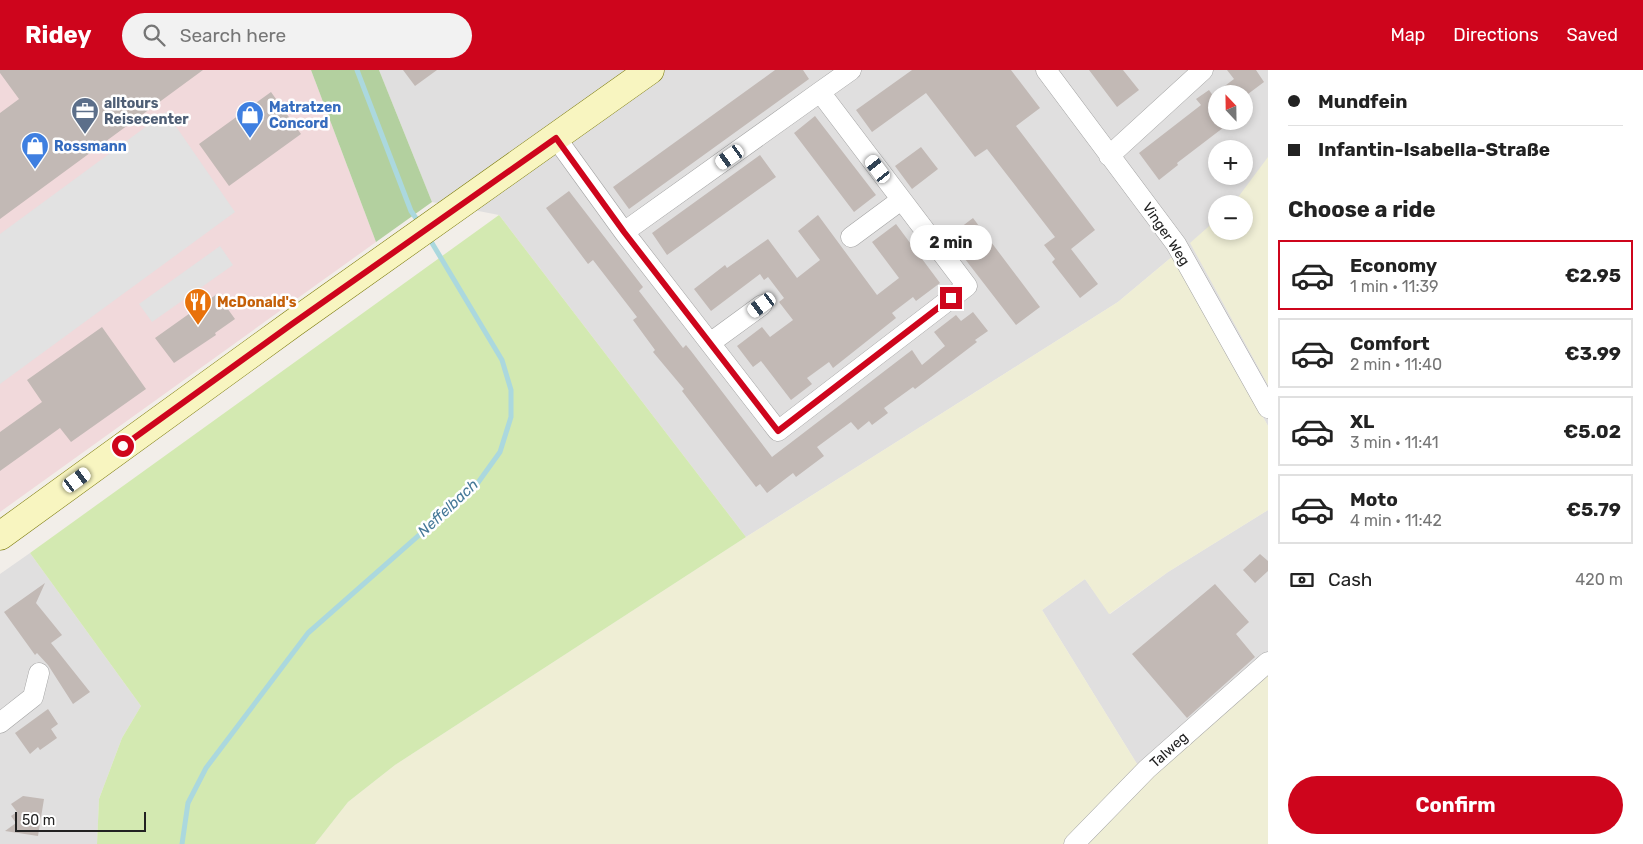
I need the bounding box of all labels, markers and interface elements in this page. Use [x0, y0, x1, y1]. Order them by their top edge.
search box [122, 13, 472, 58]
text: Ridey [25, 21, 92, 49]
icon: search [140, 21, 168, 49]
text: Search here [180, 24, 286, 47]
text: Map [1390, 24, 1425, 46]
text: Directions [1453, 24, 1539, 46]
text: Saved [1567, 24, 1618, 46]
north arrow [1208, 85, 1252, 130]
map controls [1208, 85, 1253, 240]
text: Mundfein [1318, 90, 1407, 113]
place label: alltours Reisecenter [104, 95, 189, 128]
office icon: alltours Reisecenter [70, 96, 100, 135]
place label: Matratzen Concord [269, 99, 341, 132]
shop icon: Matratzen Concord [235, 100, 265, 139]
shop icon: Rossmann [20, 131, 50, 170]
place label: Rossmann [54, 138, 127, 155]
text: Infantin-Isabella-Straße [1318, 138, 1550, 161]
button: + [1208, 140, 1253, 185]
car [713, 142, 746, 172]
car [862, 153, 893, 185]
button: − [1208, 195, 1253, 240]
text: Choose a ride [1288, 196, 1435, 223]
street label: Vinger Weg [1139, 199, 1193, 269]
callout: 2 min [910, 226, 992, 260]
text: 2 min [929, 233, 973, 252]
icon: car [1290, 253, 1335, 298]
text: Economy [1350, 254, 1437, 277]
text: €2.95 [1565, 264, 1621, 287]
text: 1 min · 11:39 [1350, 277, 1439, 296]
restaurant icon: McDonald's [183, 287, 213, 326]
route end [940, 287, 962, 309]
car [745, 290, 778, 320]
place label: McDonald's [217, 294, 297, 311]
icon: car [1290, 331, 1335, 376]
text: Comfort [1350, 332, 1430, 355]
text: €3.99 [1565, 342, 1621, 365]
text: 2 min · 11:40 [1350, 355, 1442, 374]
icon: car [1290, 409, 1335, 454]
text: XL [1350, 410, 1374, 433]
text: €5.02 [1563, 420, 1621, 443]
text: 3 min · 11:41 [1350, 433, 1439, 452]
route start [112, 435, 134, 457]
car [60, 465, 93, 495]
water label: Neffelbach [414, 475, 482, 541]
icon: car [1290, 487, 1335, 532]
text: Moto [1350, 488, 1398, 511]
text: €5.79 [1566, 498, 1621, 521]
text: 4 min · 11:42 [1350, 511, 1442, 530]
icon: cash [1288, 566, 1316, 594]
text: Cash [1328, 568, 1372, 591]
text: 420 m [1575, 570, 1623, 589]
street label: Talweg [1147, 729, 1191, 771]
button: Confirm [1288, 776, 1623, 834]
scale bar [15, 809, 146, 832]
text: 50 m [22, 812, 55, 829]

